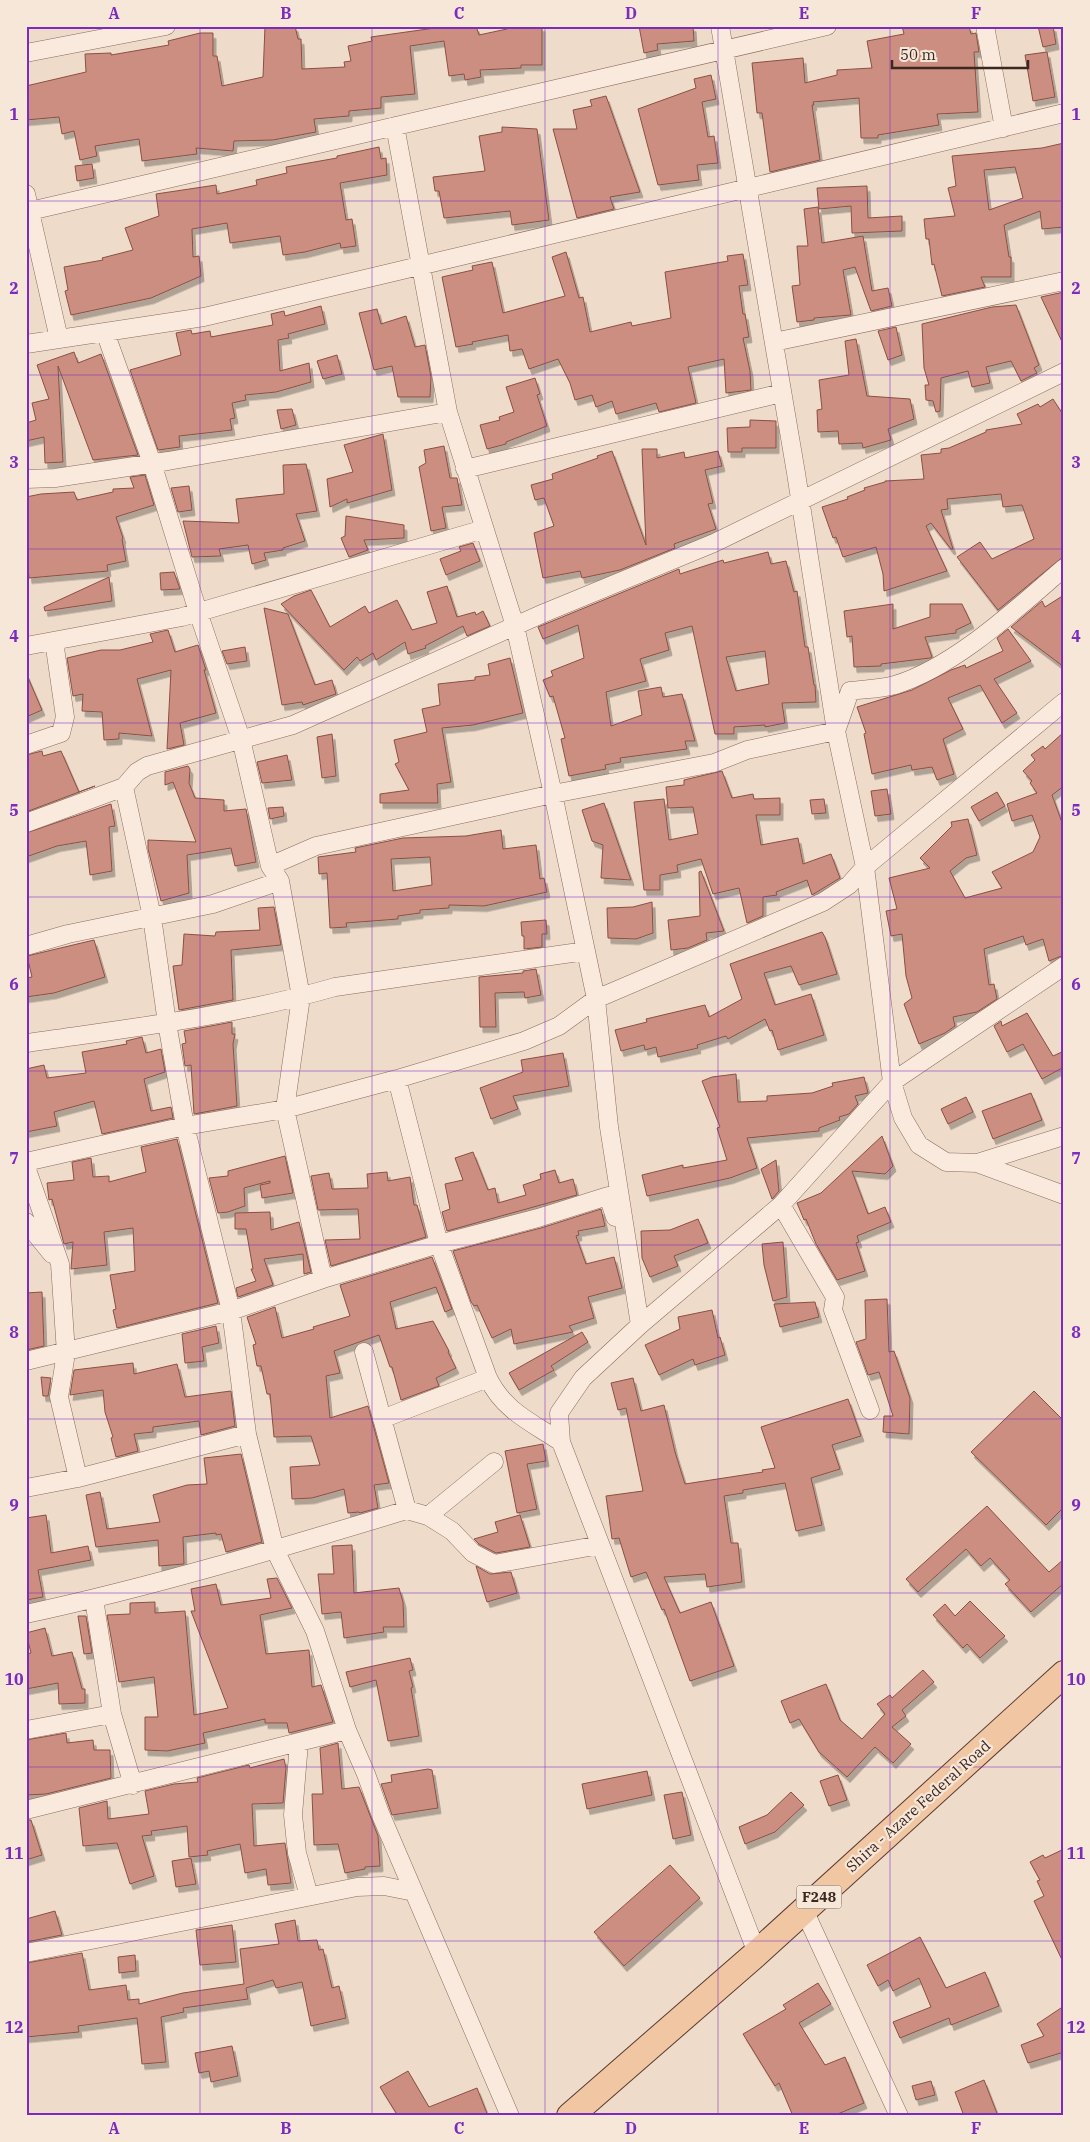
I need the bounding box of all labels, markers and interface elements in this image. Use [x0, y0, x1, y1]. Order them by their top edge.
text: A [108, 3, 120, 23]
text: B [280, 3, 292, 23]
text: C [454, 3, 464, 23]
text: D [625, 3, 637, 23]
text: E [799, 3, 809, 23]
text: F [971, 3, 981, 23]
scale bar [892, 38, 1029, 70]
text: 50 m [900, 45, 936, 64]
text: 1 [9, 104, 19, 124]
text: 1 [1071, 104, 1081, 124]
text: 2 [9, 278, 19, 298]
text: 2 [1071, 278, 1081, 298]
text: 3 [9, 452, 19, 472]
text: 3 [1071, 452, 1081, 472]
text: 4 [9, 626, 19, 646]
text: 4 [1071, 626, 1081, 646]
text: 5 [9, 800, 19, 820]
text: 5 [1071, 800, 1081, 820]
text: 6 [9, 974, 19, 994]
text: 6 [1071, 974, 1081, 994]
text: 7 [9, 1148, 19, 1168]
text: 7 [1071, 1148, 1081, 1168]
text: 8 [9, 1322, 19, 1342]
text: 8 [1071, 1322, 1081, 1342]
text: 9 [9, 1495, 19, 1515]
text: 9 [1071, 1495, 1081, 1515]
text: 10 [4, 1669, 24, 1689]
text: 10 [1066, 1669, 1086, 1689]
street label: Shira - Azare Federal Road [842, 1736, 994, 1876]
text: 11 [4, 1843, 24, 1863]
text: 11 [1066, 1843, 1086, 1863]
road number: F248 [796, 1885, 842, 1908]
text: 12 [4, 2017, 24, 2037]
text: 12 [1066, 2017, 1086, 2037]
text: A [108, 2118, 120, 2138]
text: B [280, 2118, 292, 2138]
text: C [454, 2118, 464, 2138]
text: D [625, 2118, 637, 2138]
text: E [799, 2118, 809, 2138]
text: F [971, 2118, 981, 2138]

